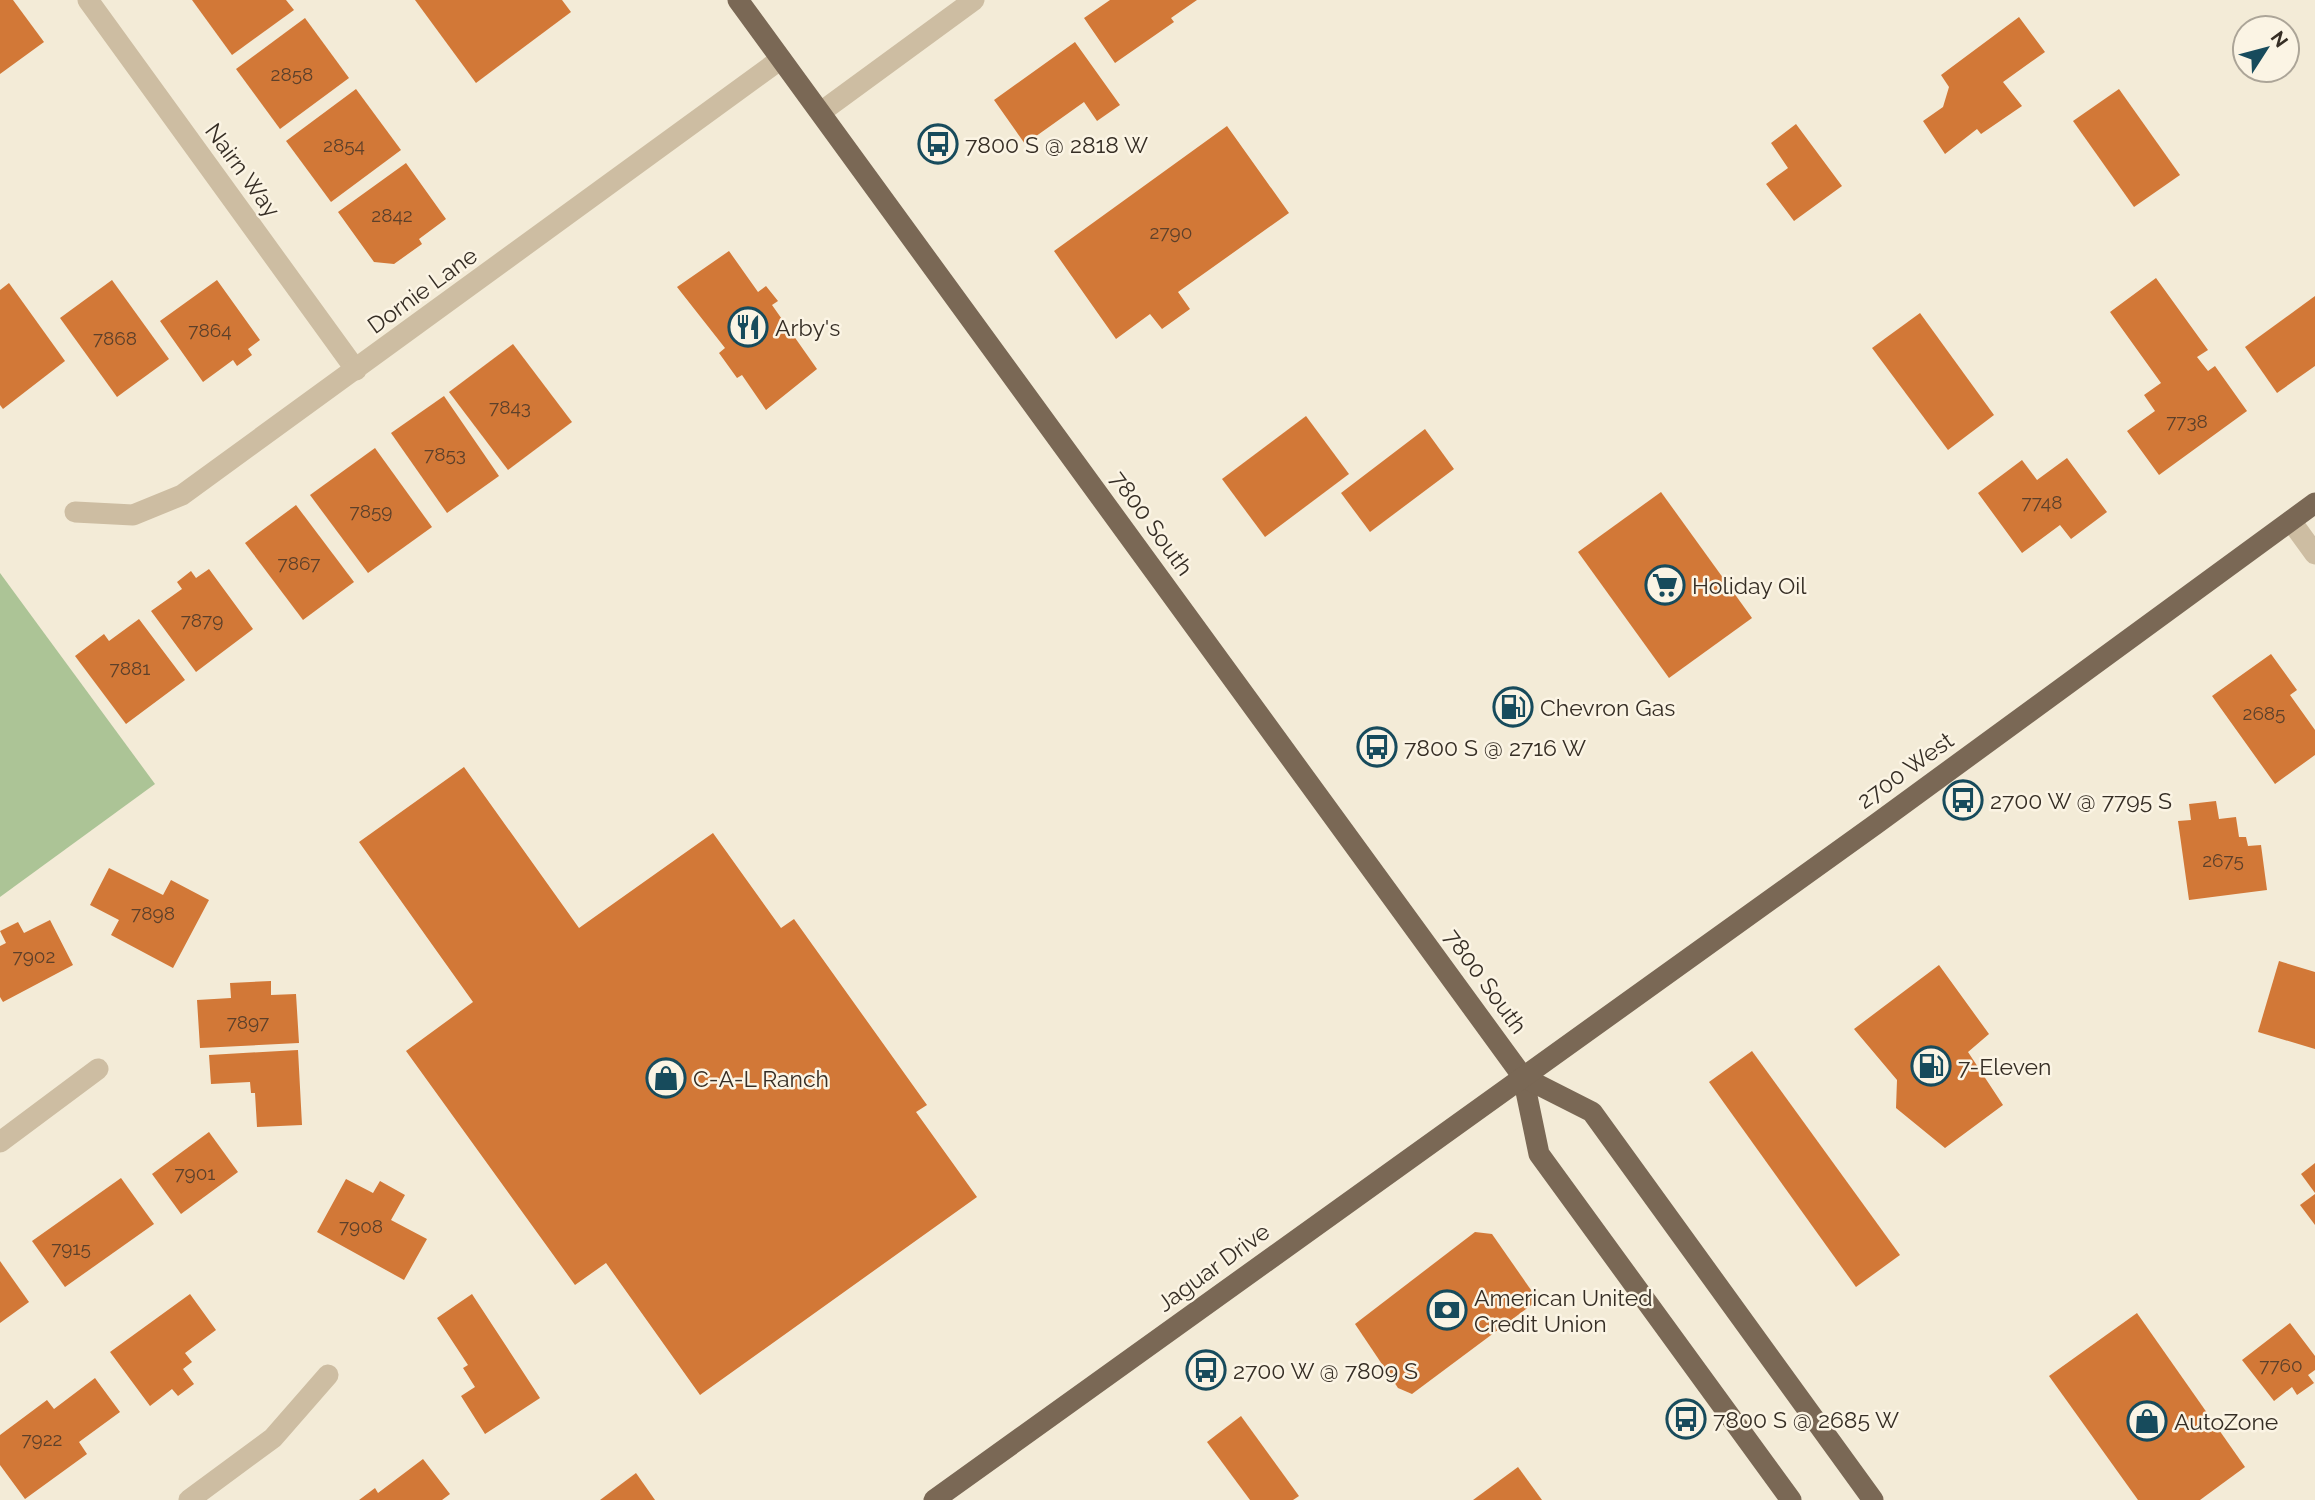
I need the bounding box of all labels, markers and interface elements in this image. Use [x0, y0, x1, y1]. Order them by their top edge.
north arrow [2231, 14, 2301, 84]
text: N [2267, 27, 2293, 51]
house number: 2858 [271, 63, 313, 85]
street label: Nairn Way [200, 118, 286, 222]
bus stop icon: 7800 S @ 2818 W [917, 123, 959, 165]
place label: 7800 S @ 2818 W [965, 131, 1148, 158]
house number: 2854 [323, 134, 365, 156]
house number: 2842 [371, 204, 413, 226]
house number: 2790 [1150, 221, 1192, 243]
street label: Dornie Lane [362, 241, 482, 339]
restaurant icon: Arby's [727, 306, 769, 348]
place label: Arby's [775, 314, 840, 341]
house number: 7864 [188, 319, 232, 341]
house number: 7868 [93, 327, 137, 349]
house number: 7843 [489, 396, 531, 418]
house number: 7738 [2166, 410, 2208, 432]
house number: 7853 [424, 443, 466, 465]
street label: 7800 South [1105, 466, 1199, 580]
house number: 7748 [2022, 491, 2063, 513]
house number: 7859 [350, 500, 392, 522]
house number: 7867 [277, 552, 321, 574]
supermarket icon: Holiday Oil [1644, 564, 1686, 606]
place label: Holiday Oil [1692, 572, 1807, 599]
house number: 7879 [181, 609, 223, 631]
house number: 7881 [110, 657, 150, 679]
fuel station icon: Chevron Gas [1492, 686, 1534, 728]
place label: Chevron Gas [1540, 694, 1675, 721]
house number: 2685 [2243, 702, 2285, 724]
bus stop icon: 7800 S @ 2716 W [1356, 726, 1398, 768]
street label: 2700 West [1852, 726, 1959, 814]
place label: 7800 S @ 2716 W [1404, 734, 1586, 761]
bus stop icon: 2700 W @ 7795 S [1942, 779, 1984, 821]
place label: 2700 W @ 7795 S [1990, 787, 2172, 814]
house number: 2675 [2202, 849, 2244, 871]
house number: 7898 [131, 902, 175, 924]
street label: 7800 South [1439, 924, 1533, 1038]
house number: 7902 [13, 945, 55, 967]
house number: 7897 [227, 1011, 269, 1033]
fuel station icon: 7-Eleven [1910, 1045, 1952, 1087]
place label: 7-Eleven [1958, 1053, 2052, 1080]
shop icon: C-A-L Ranch [645, 1057, 687, 1099]
place label: C-A-L Ranch [693, 1065, 829, 1092]
house number: 7901 [174, 1162, 216, 1184]
house number: 7908 [339, 1215, 383, 1237]
street label: Jaguar Drive [1152, 1217, 1274, 1317]
house number: 7915 [51, 1237, 91, 1259]
place label: American United Credit Union [1474, 1284, 1653, 1337]
bank icon: American United Credit Union [1426, 1289, 1468, 1331]
bus stop icon: 2700 W @ 7809 S [1185, 1349, 1227, 1391]
house number: 7760 [2259, 1354, 2303, 1376]
place label: 2700 W @ 7809 S [1233, 1357, 1418, 1384]
bus stop icon: 7800 S @ 2685 W [1665, 1398, 1707, 1440]
shop icon: AutoZone [2126, 1400, 2168, 1442]
place label: 7800 S @ 2685 W [1713, 1406, 1899, 1433]
place label: AutoZone [2174, 1408, 2278, 1435]
house number: 7922 [21, 1428, 63, 1450]

